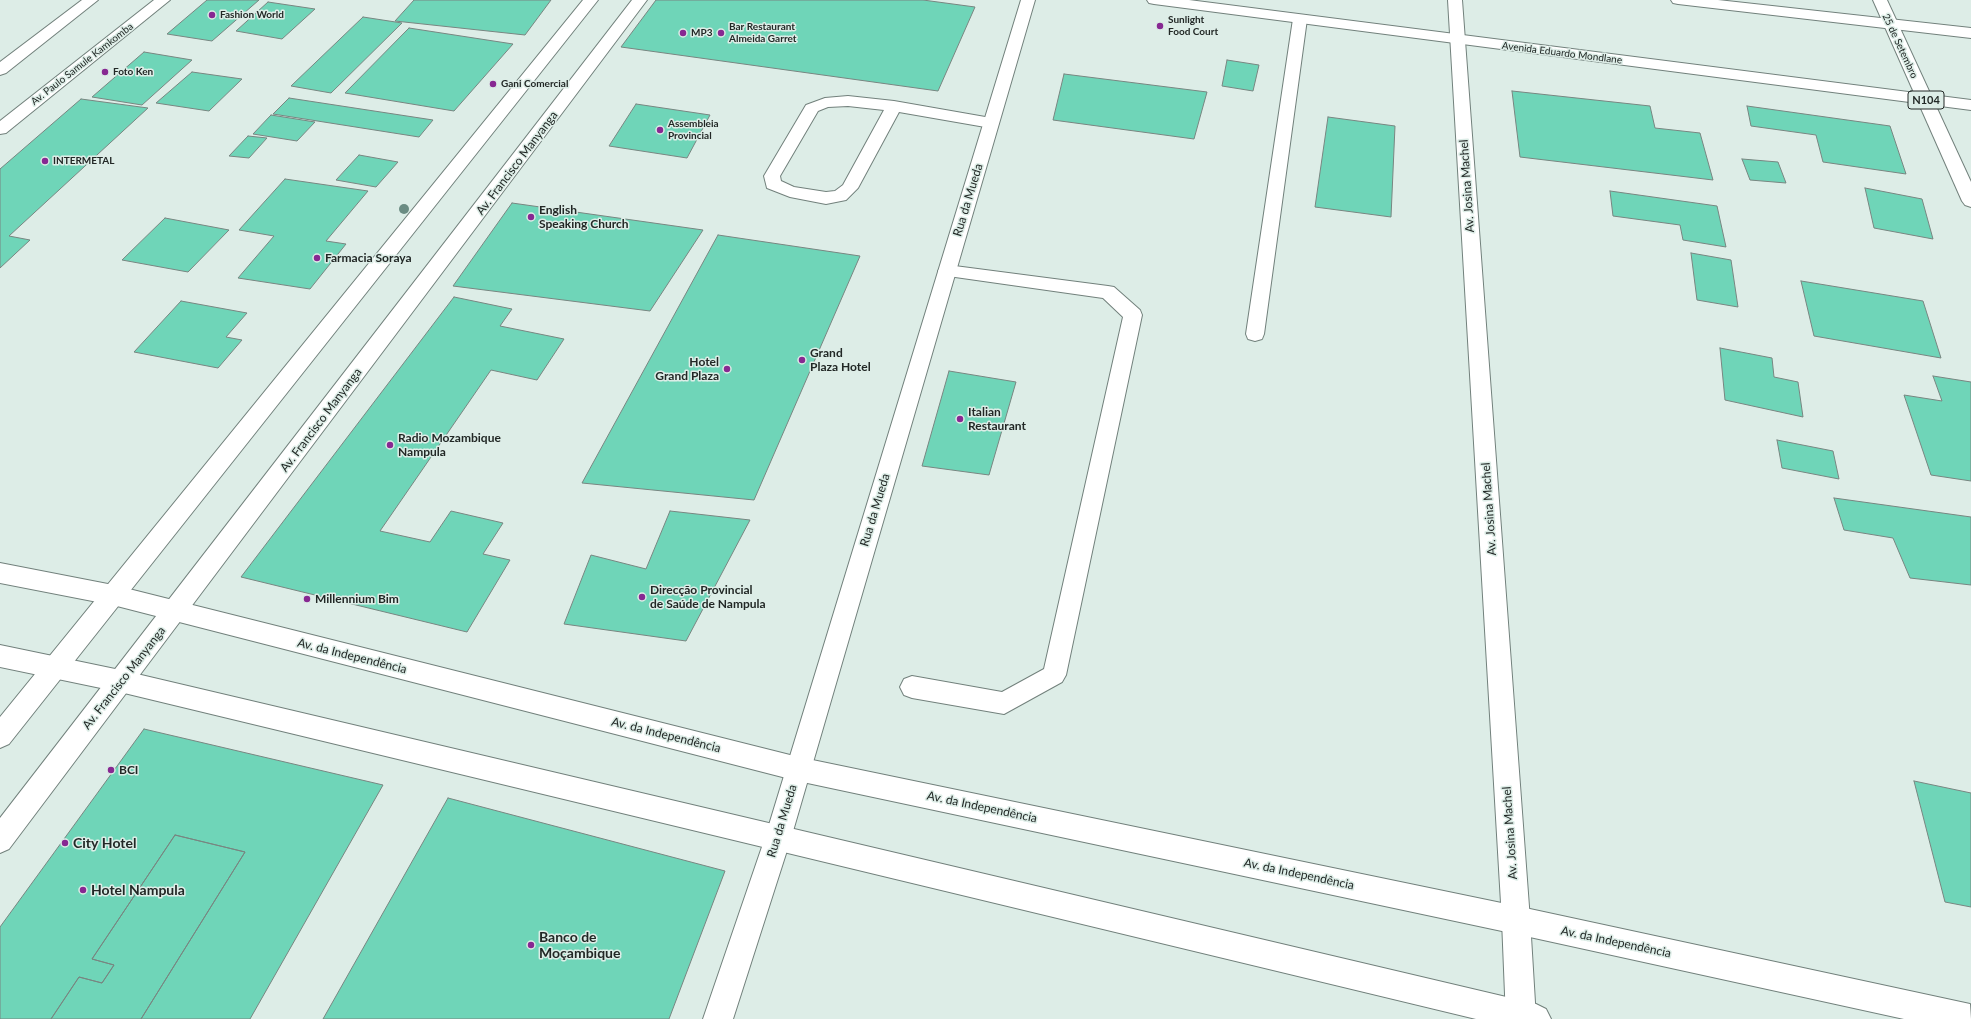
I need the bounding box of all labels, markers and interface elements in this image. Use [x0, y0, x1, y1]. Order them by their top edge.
place label: Fashion World [220, 9, 284, 21]
marker: Fashion World [207, 10, 217, 20]
street label: 25 de Setembro [1880, 12, 1920, 80]
place label: Sunlight Food Court [1168, 14, 1218, 38]
street label: Av. Paulo Samule Kamkomba [28, 20, 136, 108]
place label: Bar Restaurant Almeida Garret [729, 21, 796, 44]
marker: Sunlight Food Court [1155, 21, 1165, 31]
place label: MP3 [691, 27, 712, 39]
marker: MP3 [678, 28, 688, 38]
marker: Bar Restaurant Almeida Garret [716, 28, 726, 38]
street label: Avenida Eduardo Mondlane [1501, 40, 1623, 66]
place label: Foto Ken [113, 66, 153, 78]
marker: Foto Ken [100, 67, 110, 77]
place label: Gani Comercial [501, 78, 568, 90]
marker: Gani Comercial [488, 79, 498, 89]
road number: N104 [1908, 91, 1944, 109]
street label: Av. Francisco Manyanga [473, 108, 561, 218]
place label: Assembleia Provincial [668, 118, 719, 142]
marker: Assembleia Provincial [655, 125, 665, 135]
street label: Av. Josina Machel [1457, 139, 1477, 233]
place label: INTERMETAL [53, 155, 114, 167]
marker: INTERMETAL [40, 156, 50, 166]
street label: Rua da Mueda [950, 162, 986, 238]
place label: English Speaking Church [539, 203, 629, 231]
marker: English Speaking Church [526, 212, 536, 222]
place label: Farmacia Soraya [325, 251, 412, 265]
marker: Farmacia Soraya [312, 253, 322, 263]
place label: Grand Plaza Hotel [810, 346, 871, 374]
place label: Hotel Grand Plaza [655, 355, 719, 383]
marker: Grand Plaza Hotel [797, 355, 807, 365]
marker: Hotel Grand Plaza [722, 364, 732, 374]
street label: Av. Francisco Manyanga [277, 365, 365, 475]
place label: Italian Restaurant [968, 405, 1026, 433]
marker: Italian Restaurant [955, 414, 965, 424]
place label: Radio Mozambique Nampula [398, 431, 501, 459]
marker: Radio Mozambique Nampula [385, 440, 395, 450]
street label: Av. Josina Machel [1479, 462, 1499, 556]
street label: Rua da Mueda [857, 472, 893, 548]
place label: Direcção Provincial de Saúde de Nampula [650, 583, 766, 611]
place label: Millennium Bim [315, 592, 399, 606]
marker: Direcção Provincial de Saúde de Nampula [637, 592, 647, 602]
marker: Millennium Bim [302, 594, 312, 604]
street label: Av. Francisco Manyanga [79, 624, 169, 732]
street label: Av. da Independência [296, 635, 408, 677]
street label: Av. da Independência [610, 714, 722, 756]
place label: BCI [119, 763, 138, 777]
marker: BCI [106, 765, 116, 775]
street label: Rua da Mueda [764, 783, 800, 859]
street label: Av. Josina Machel [1500, 786, 1520, 880]
street label: Av. da Independência [926, 788, 1038, 826]
place label: City Hotel [73, 835, 136, 851]
marker: City Hotel [60, 838, 70, 848]
street label: Av. da Independência [1243, 855, 1355, 893]
place label: Hotel Nampula [91, 882, 185, 898]
marker: Hotel Nampula [78, 885, 88, 895]
street label: Av. da Independência [1560, 923, 1672, 961]
place label: Banco de Moçambique [539, 929, 620, 962]
marker: Banco de Moçambique [526, 940, 536, 950]

